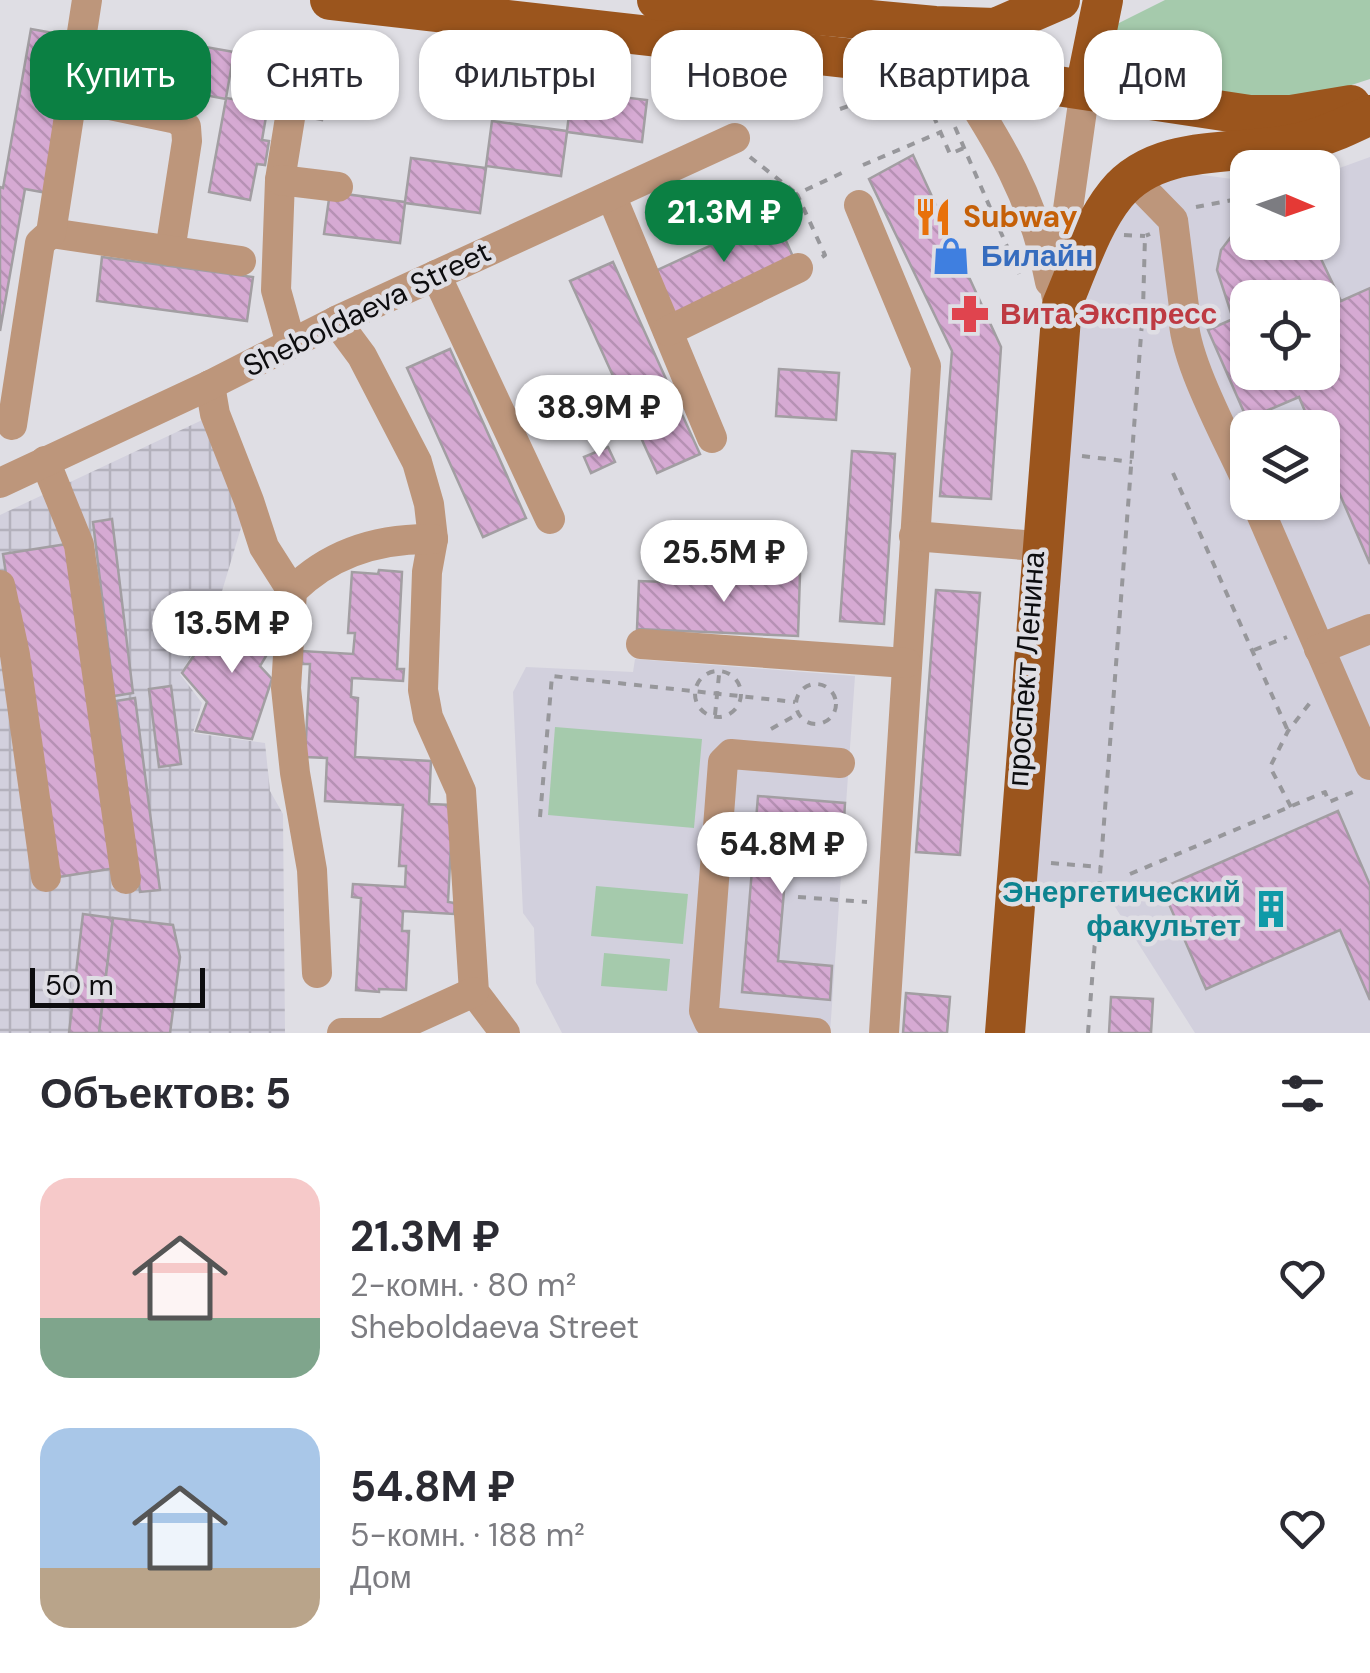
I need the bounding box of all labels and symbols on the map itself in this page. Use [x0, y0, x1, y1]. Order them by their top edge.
north arrow [1230, 150, 1340, 260]
pin: 21.3M ₽ [632, 180, 816, 265]
restaurant icon: Subway [912, 196, 954, 238]
place label: Subway [963, 197, 1078, 236]
street label: Sheboldaeva Street [236, 232, 497, 385]
shop icon: Билайн [930, 235, 972, 277]
place label: Билайн [981, 236, 1093, 275]
pharmacy icon: Вита Экспресс [949, 293, 991, 335]
place label: Вита Экспресс [1000, 294, 1217, 333]
pin: 38.9M ₽ [507, 375, 691, 460]
pin: 25.5M ₽ [632, 520, 816, 605]
street label: проспект Ленина [998, 550, 1053, 788]
pin: 13.5M ₽ [140, 591, 324, 676]
pin: 54.8M ₽ [690, 812, 874, 897]
place label: Энергетический факультет [1002, 872, 1241, 945]
building icon: Энергетический факультет [1250, 888, 1292, 930]
scale bar [30, 963, 205, 1008]

